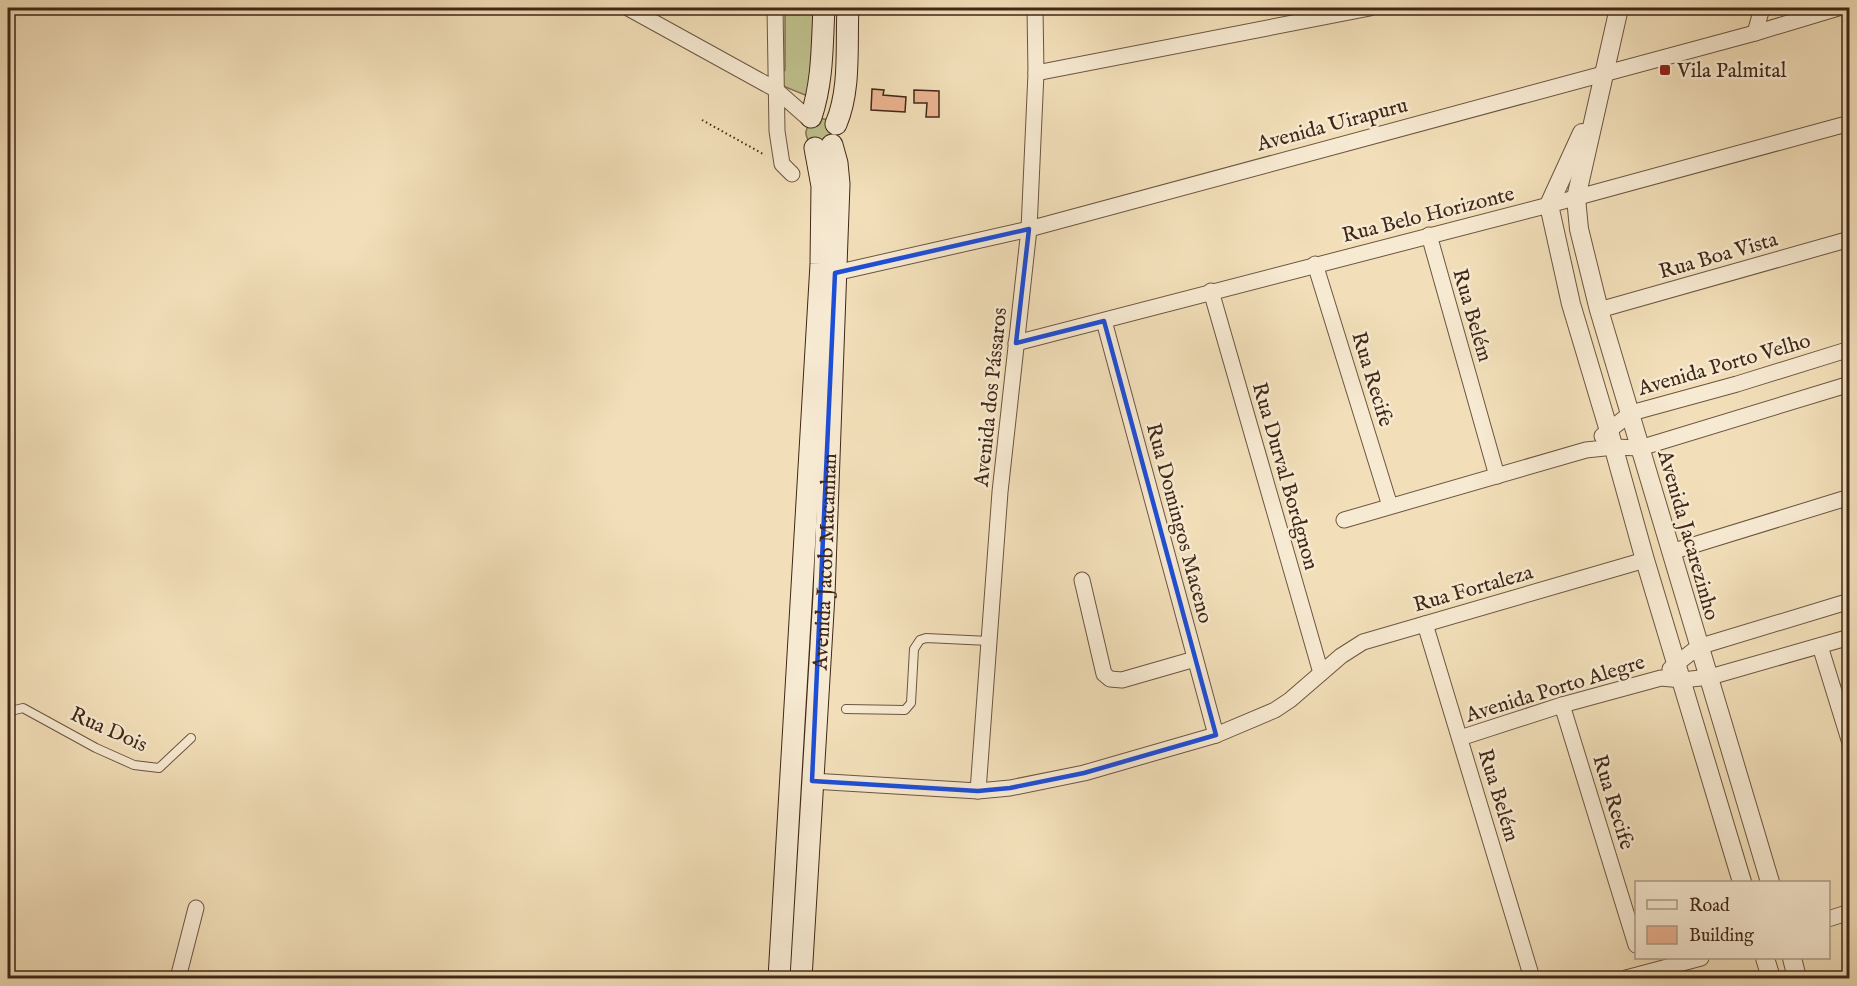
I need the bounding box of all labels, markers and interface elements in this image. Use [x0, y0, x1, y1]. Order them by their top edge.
place label: Vila Palmital [1676, 58, 1787, 85]
marker: Vila Palmital [1658, 63, 1672, 77]
street label: Avenida Uirapuru [1253, 92, 1411, 159]
street label: Rua Belo Horizonte [1339, 181, 1518, 250]
street label: Rua Boa Vista [1656, 226, 1782, 286]
street label: Rua Belém [1445, 266, 1498, 365]
street label: Avenida dos Pássaros [969, 306, 1014, 489]
street label: Avenida Porto Velho [1634, 328, 1814, 403]
street label: Rua Recife [1344, 329, 1399, 430]
street label: Rua Durval Bordgnon [1245, 380, 1324, 573]
street label: Rua Domingos Maceno [1139, 420, 1218, 626]
street label: Avenida Jacarezinho [1650, 446, 1725, 624]
street label: Avenida Jacob Macanhan [807, 453, 844, 672]
street label: Rua Fortaleza [1411, 559, 1537, 619]
street label: Avenida Porto Alegre [1462, 649, 1649, 730]
street label: Rua Dois [66, 701, 151, 759]
street label: Rua Belém [1471, 746, 1524, 845]
street label: Rua Recife [1585, 752, 1640, 853]
legend [1635, 881, 1830, 959]
text: Road [1689, 895, 1730, 918]
text: Building [1689, 925, 1754, 948]

